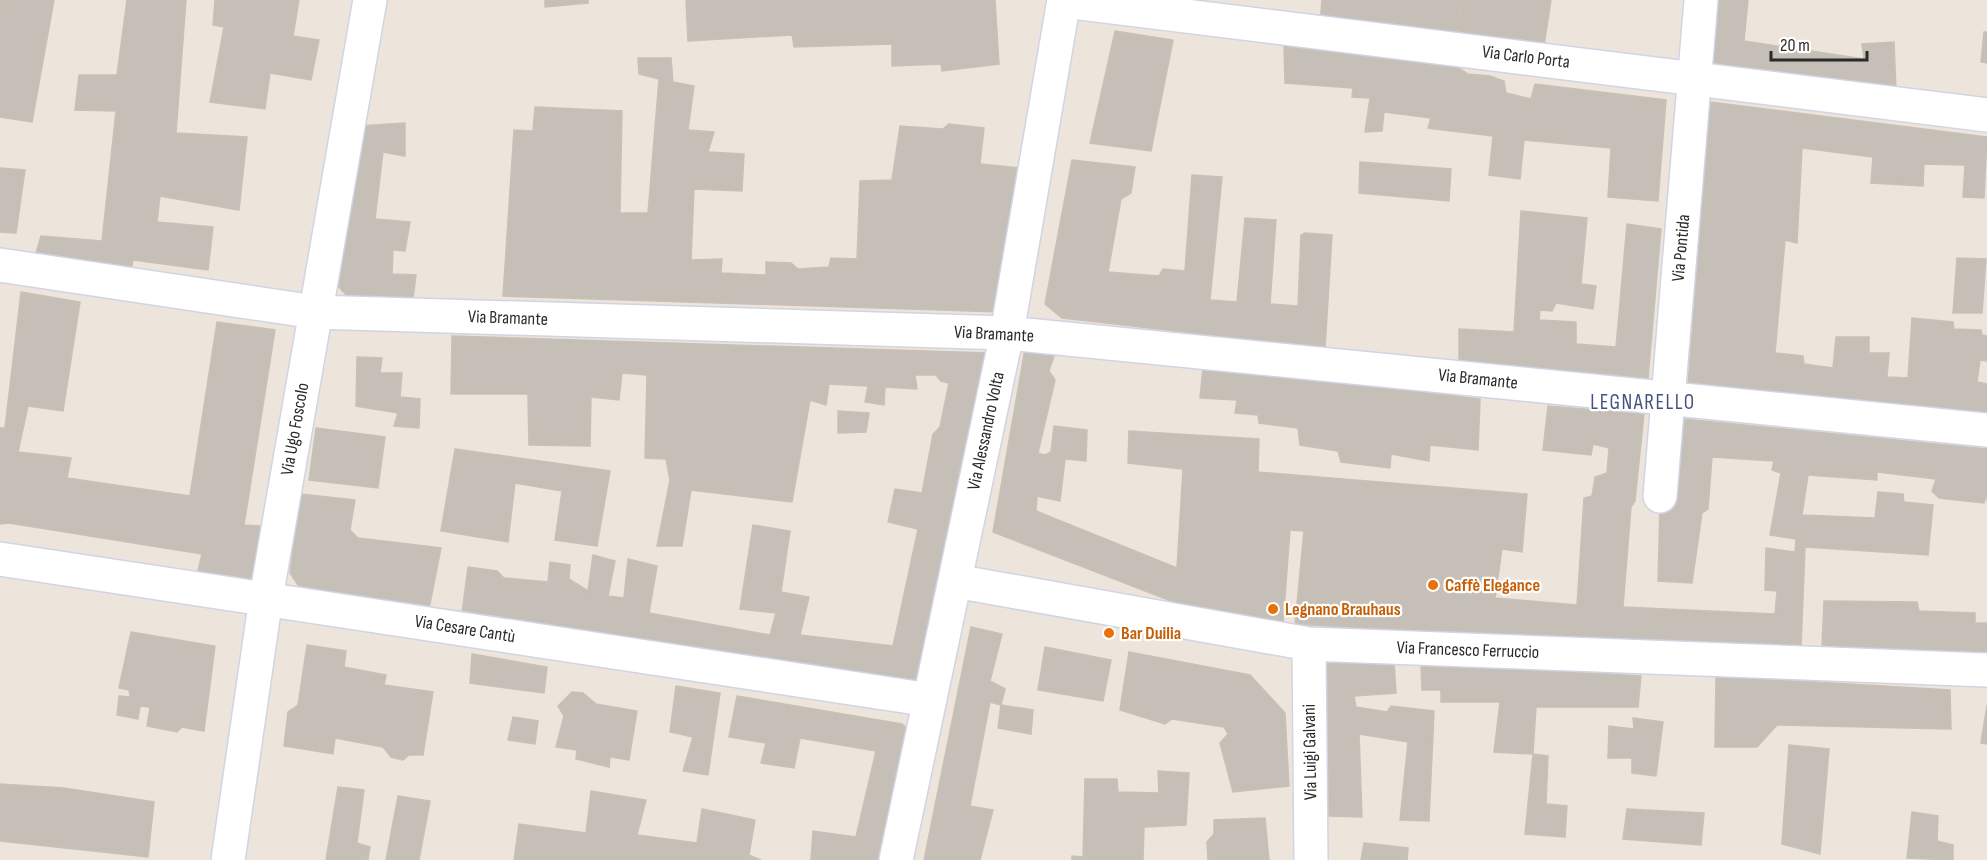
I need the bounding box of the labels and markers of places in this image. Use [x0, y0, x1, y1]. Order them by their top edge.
place label: Caffè Elegance [1445, 575, 1540, 596]
marker: Caffè Elegance [1426, 578, 1440, 592]
place label: Legnano Brauhaus [1285, 599, 1401, 620]
marker: Legnano Brauhaus [1266, 602, 1280, 616]
place label: Bar Duilia [1121, 623, 1181, 644]
marker: Bar Duilia [1102, 626, 1116, 640]

